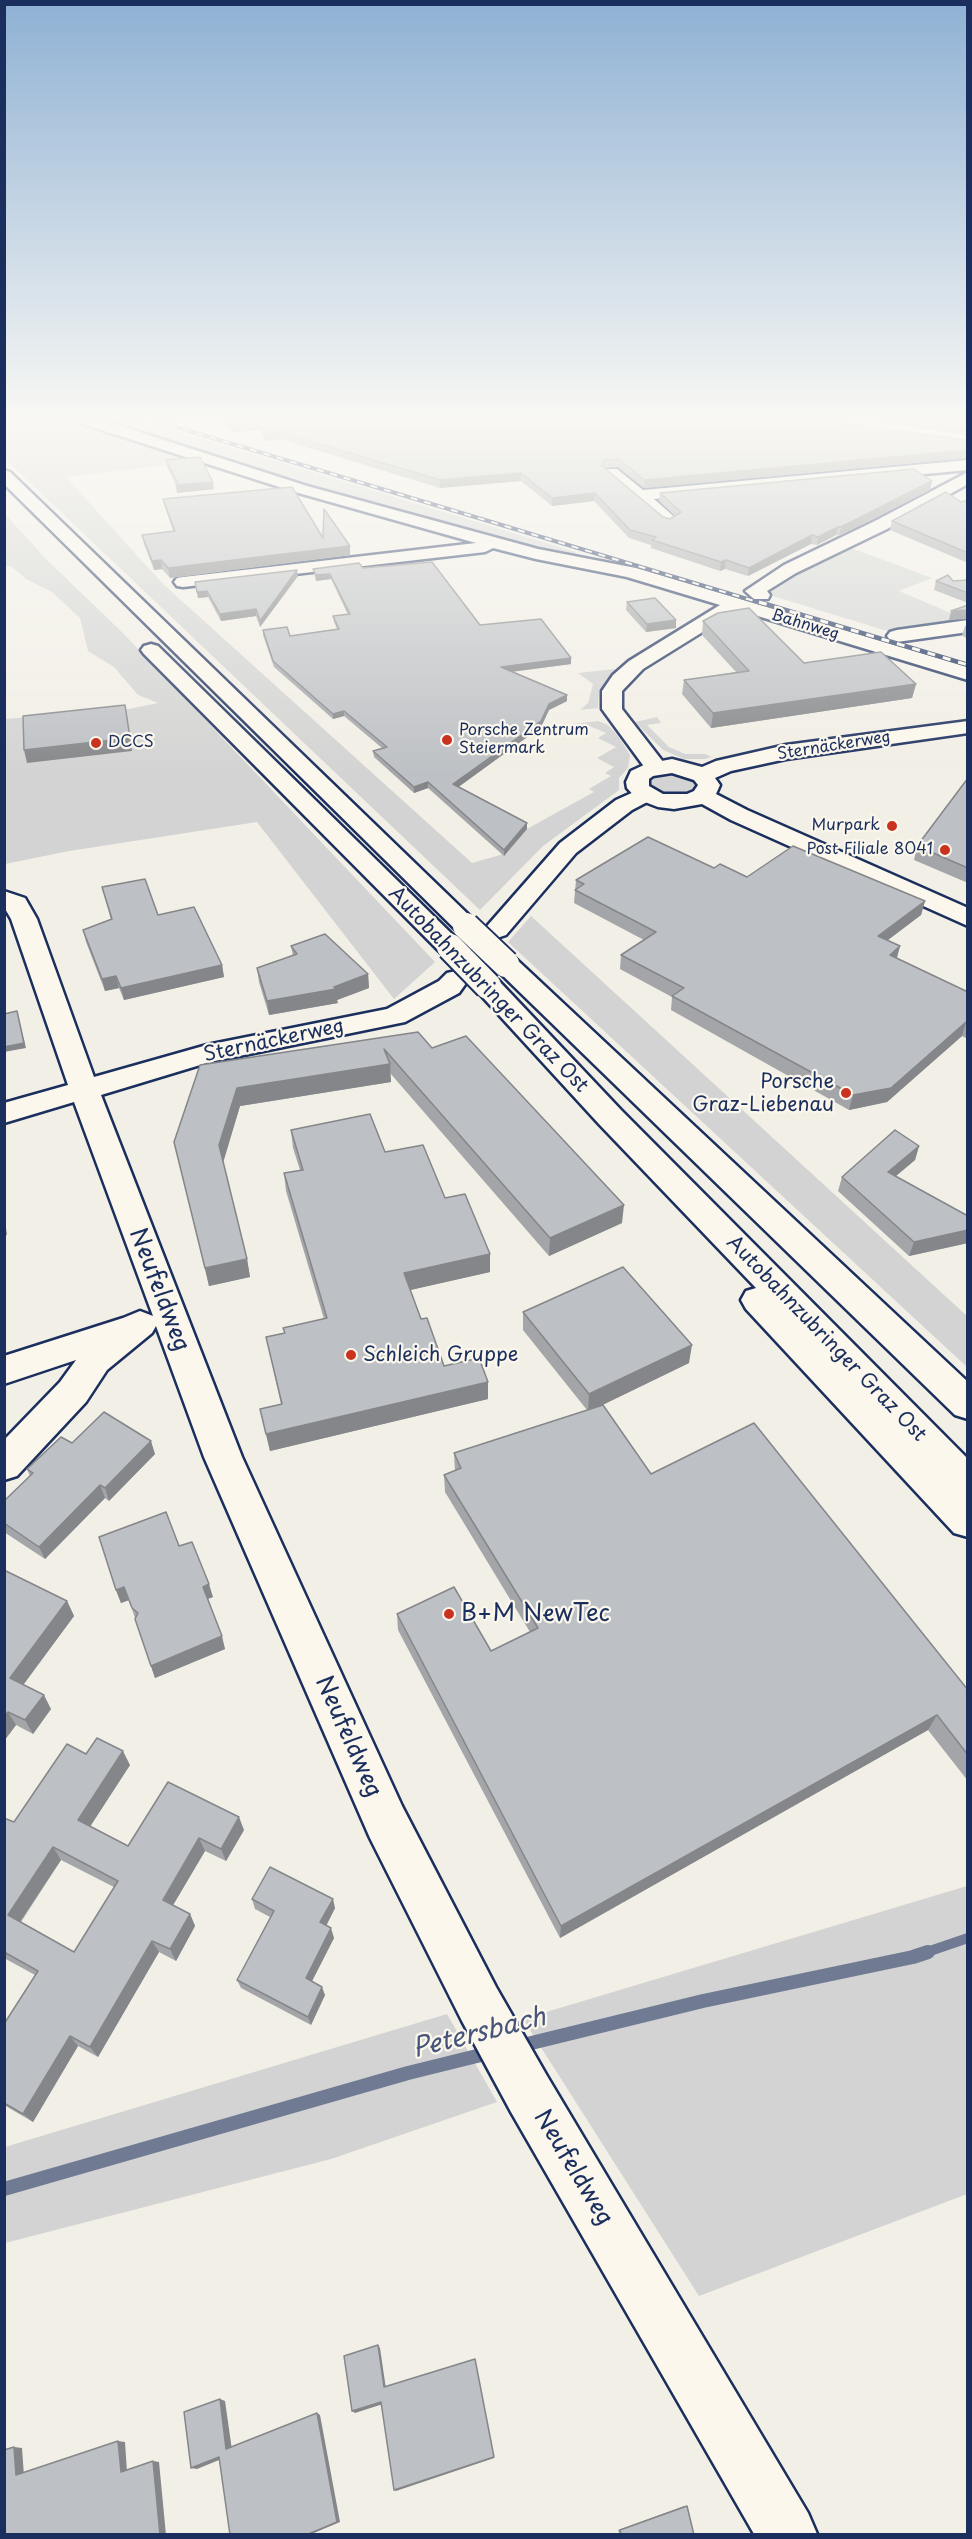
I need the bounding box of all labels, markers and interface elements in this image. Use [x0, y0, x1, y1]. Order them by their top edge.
street label: Bahnweg [769, 606, 841, 644]
place label: Porsche Zentrum Steiermark [459, 721, 589, 759]
street label: Sternäckerweg [776, 728, 892, 764]
place label: DCCS [108, 733, 154, 753]
marker: Porsche Zentrum Steiermark [440, 733, 454, 747]
marker: DCCS [89, 736, 103, 750]
place label: Murpark [811, 816, 880, 836]
marker: Murpark [885, 819, 899, 833]
place label: Post Filiale 8041 [807, 840, 933, 860]
marker: Post Filiale 8041 [938, 843, 952, 857]
street label: Autobahnzubringer Graz Ost [383, 882, 593, 1098]
street label: Sternäckerweg [202, 1014, 346, 1068]
place label: Porsche Graz-Liebenau [692, 1070, 834, 1117]
marker: Porsche Graz-Liebenau [839, 1086, 853, 1100]
street label: Neufeldweg [122, 1224, 196, 1356]
street label: Autobahnzubringer Graz Ost [721, 1231, 931, 1447]
place label: Schleich Gruppe [363, 1343, 518, 1367]
marker: Schleich Gruppe [344, 1348, 358, 1362]
place label: B+M NewTec [461, 1600, 610, 1628]
marker: B+M NewTec [442, 1607, 456, 1621]
street label: Neufeldweg [308, 1672, 388, 1802]
water label: Petersbach [409, 2002, 549, 2066]
street label: Neufeldweg [527, 2105, 619, 2231]

